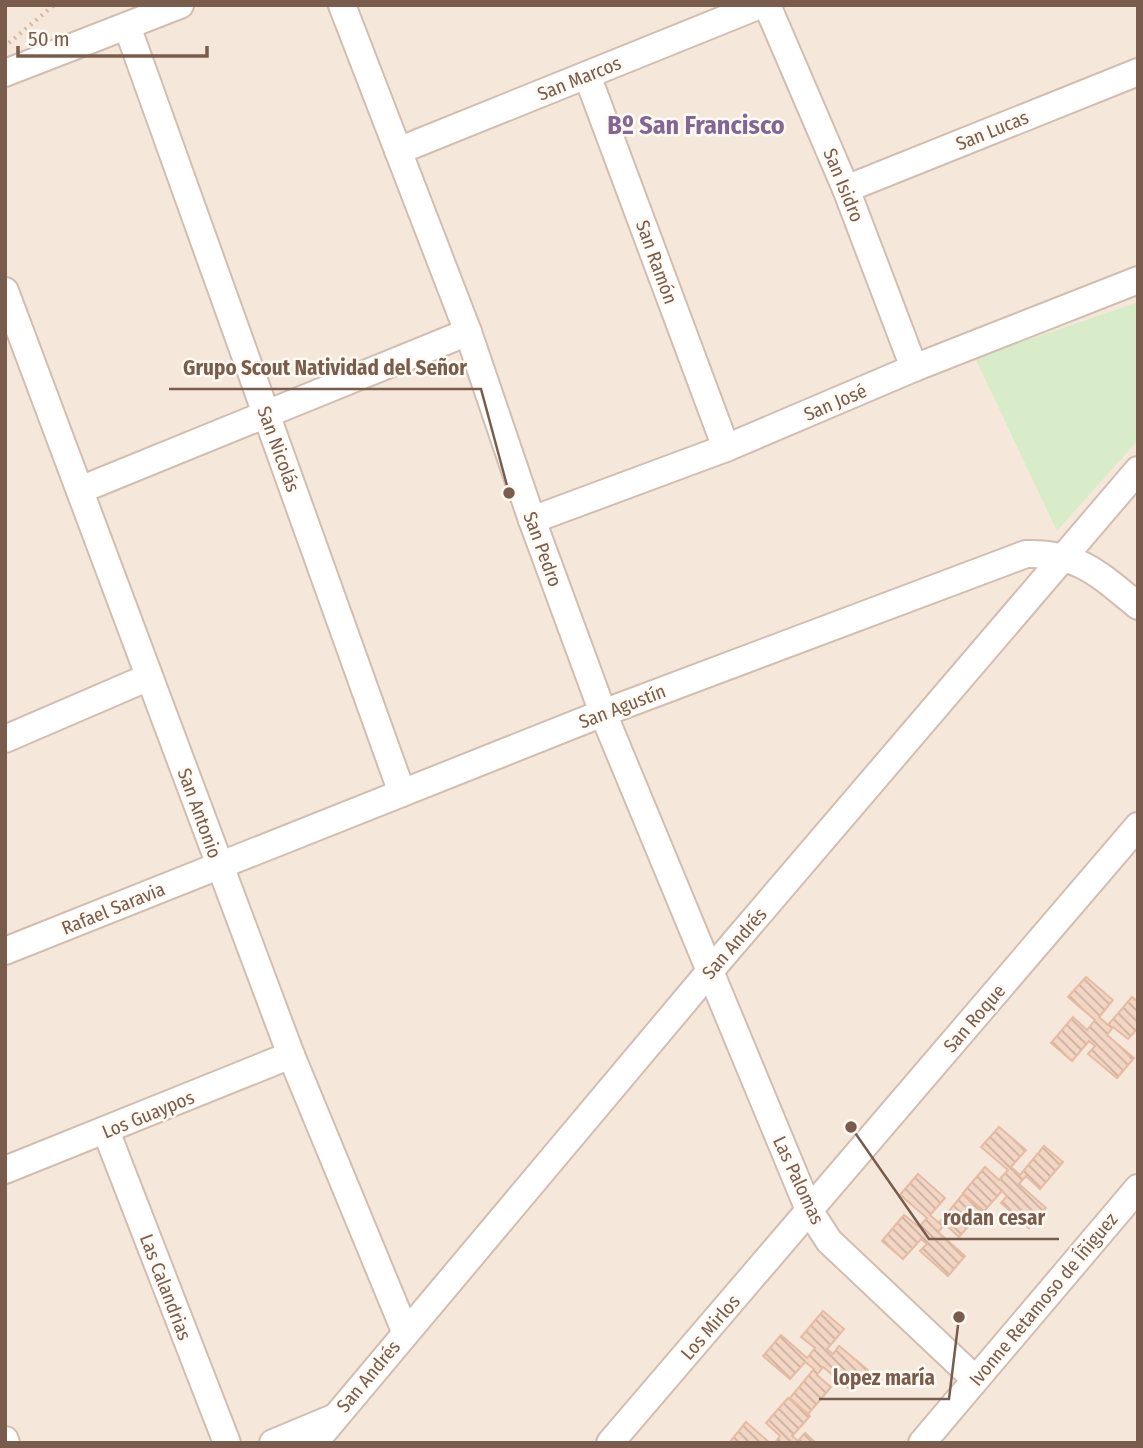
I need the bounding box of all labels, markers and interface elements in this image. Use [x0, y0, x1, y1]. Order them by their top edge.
scale bar [18, 14, 206, 58]
text: 50 m [28, 26, 70, 52]
street label: San Marcos [534, 51, 624, 106]
street label: San Lucas [952, 105, 1032, 155]
district label: Bº San Francisco [607, 110, 785, 141]
street label: San Isidro [818, 145, 869, 225]
street label: San Ramón [631, 217, 682, 307]
callout: Grupo Scout Natividad del Señor [169, 347, 481, 389]
text: Grupo Scout Natividad del Señor [183, 355, 467, 381]
street label: San José [800, 379, 870, 426]
street label: San Nicolás [252, 403, 305, 495]
street label: San Pedro [518, 508, 567, 590]
street label: San Agustín [576, 679, 669, 734]
street label: San Antonio [173, 765, 226, 861]
street label: Rafael Saravia [58, 877, 168, 940]
street label: San Andrés [697, 903, 772, 984]
street label: San Roque [939, 980, 1010, 1057]
street label: Los Guaypos [99, 1086, 198, 1143]
street label: Las Palomas [768, 1132, 829, 1228]
callout: rodan cesar [929, 1197, 1059, 1239]
text: rodan cesar [943, 1205, 1045, 1231]
street label: Ivonne Retamoso de Íñiguez [964, 1208, 1123, 1390]
street label: Las Calandrias [135, 1231, 196, 1343]
street label: Los Mirlos [676, 1290, 745, 1365]
street label: San Andrés [332, 1336, 405, 1417]
callout: lopez maría [819, 1357, 949, 1399]
text: lopez maría [833, 1365, 935, 1391]

